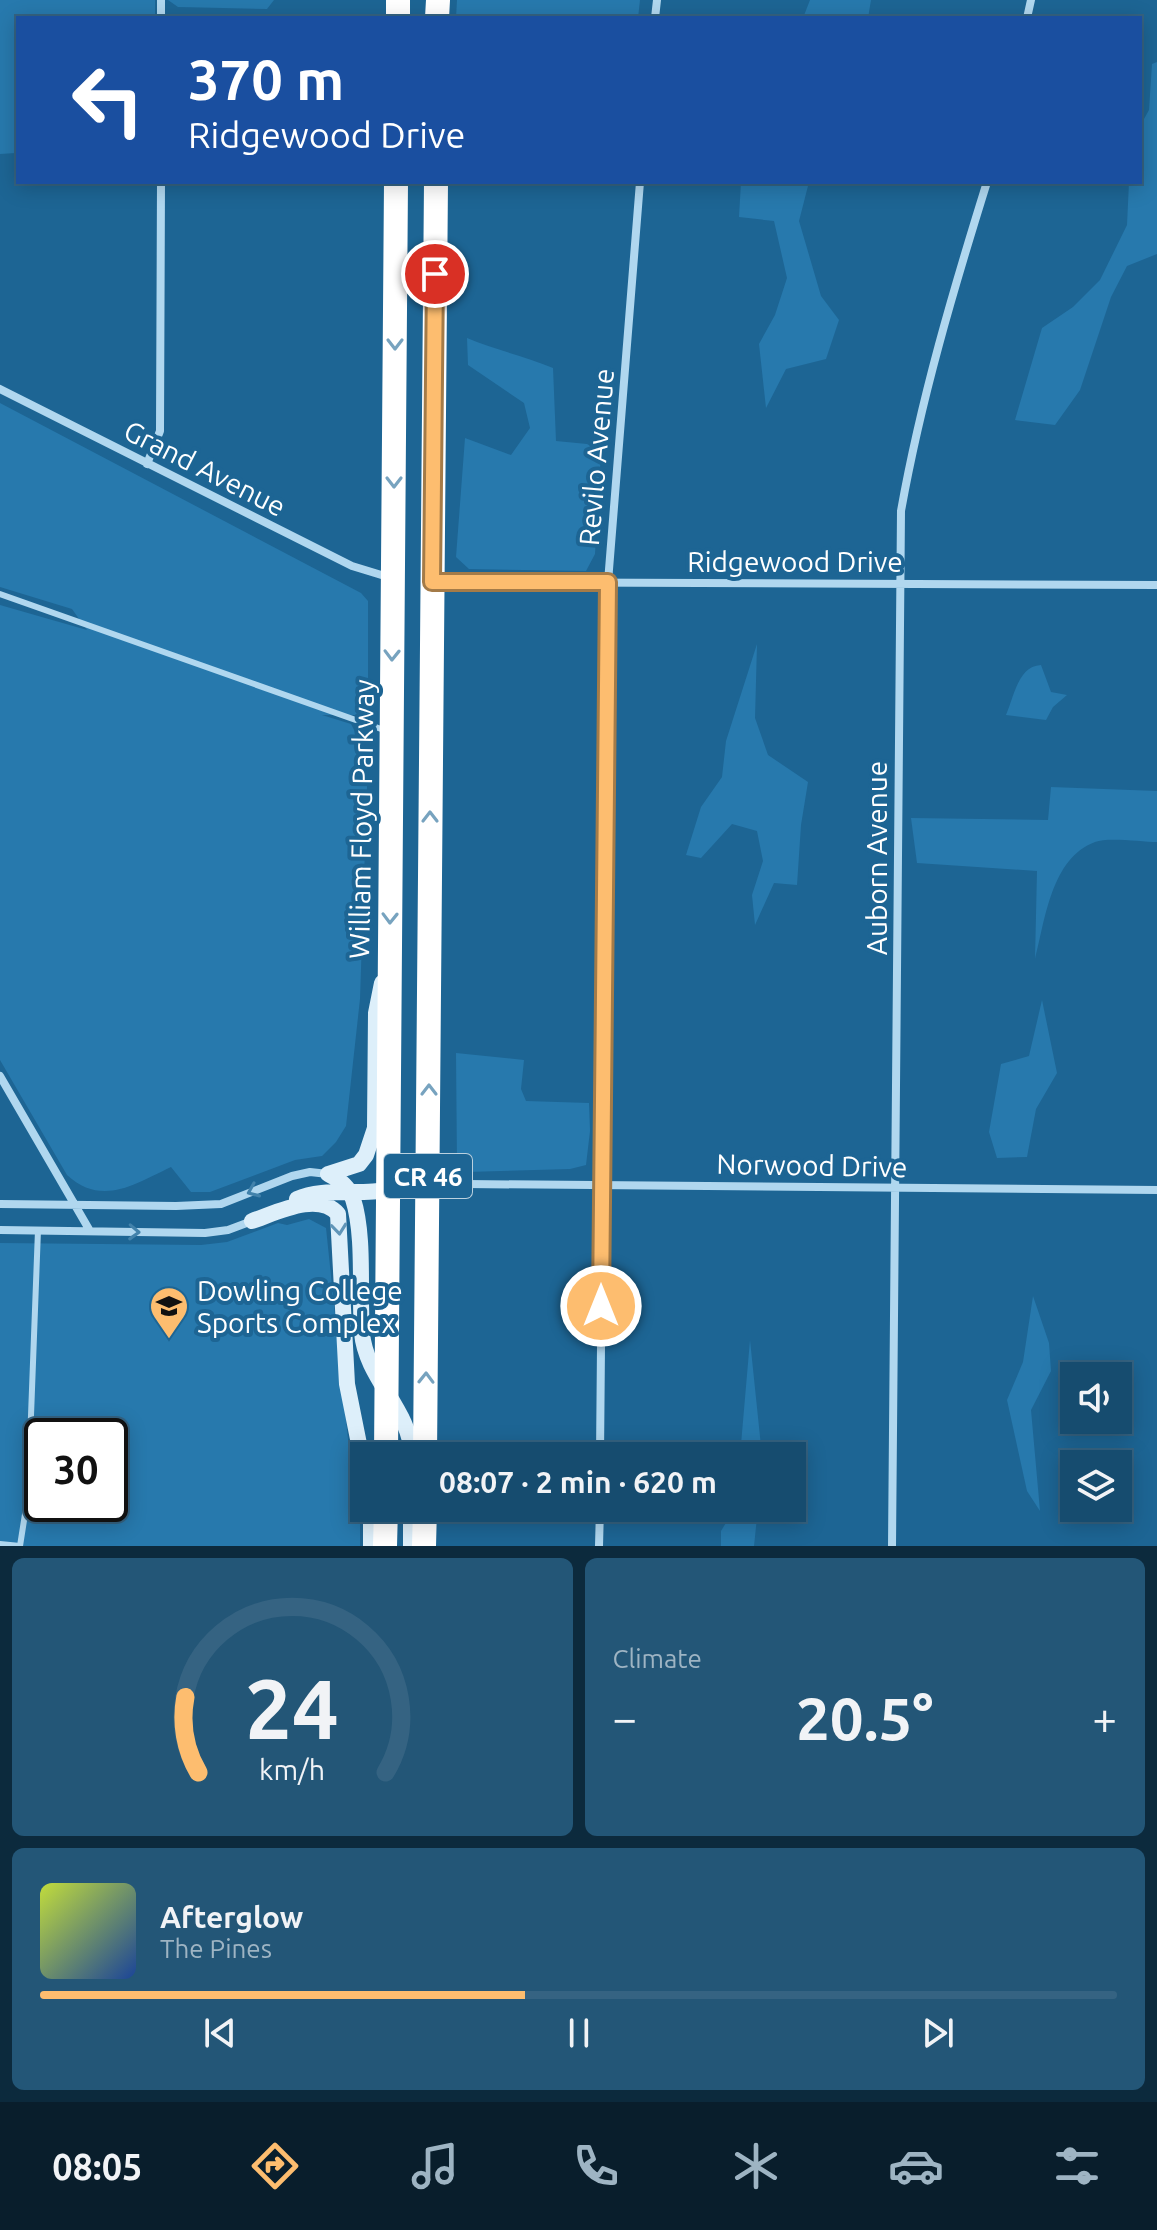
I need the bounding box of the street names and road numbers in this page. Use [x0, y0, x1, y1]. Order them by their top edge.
street label: Revilo Avenue [573, 367, 619, 547]
street label: Grand Avenue [119, 414, 291, 522]
street label: Ridgewood Drive [687, 546, 903, 577]
street label: William Floyd Parkway [343, 679, 379, 959]
street label: Auborn Avenue [861, 761, 892, 955]
street label: Norwood Drive [716, 1148, 908, 1182]
road number: CR 46 [384, 1154, 472, 1198]

